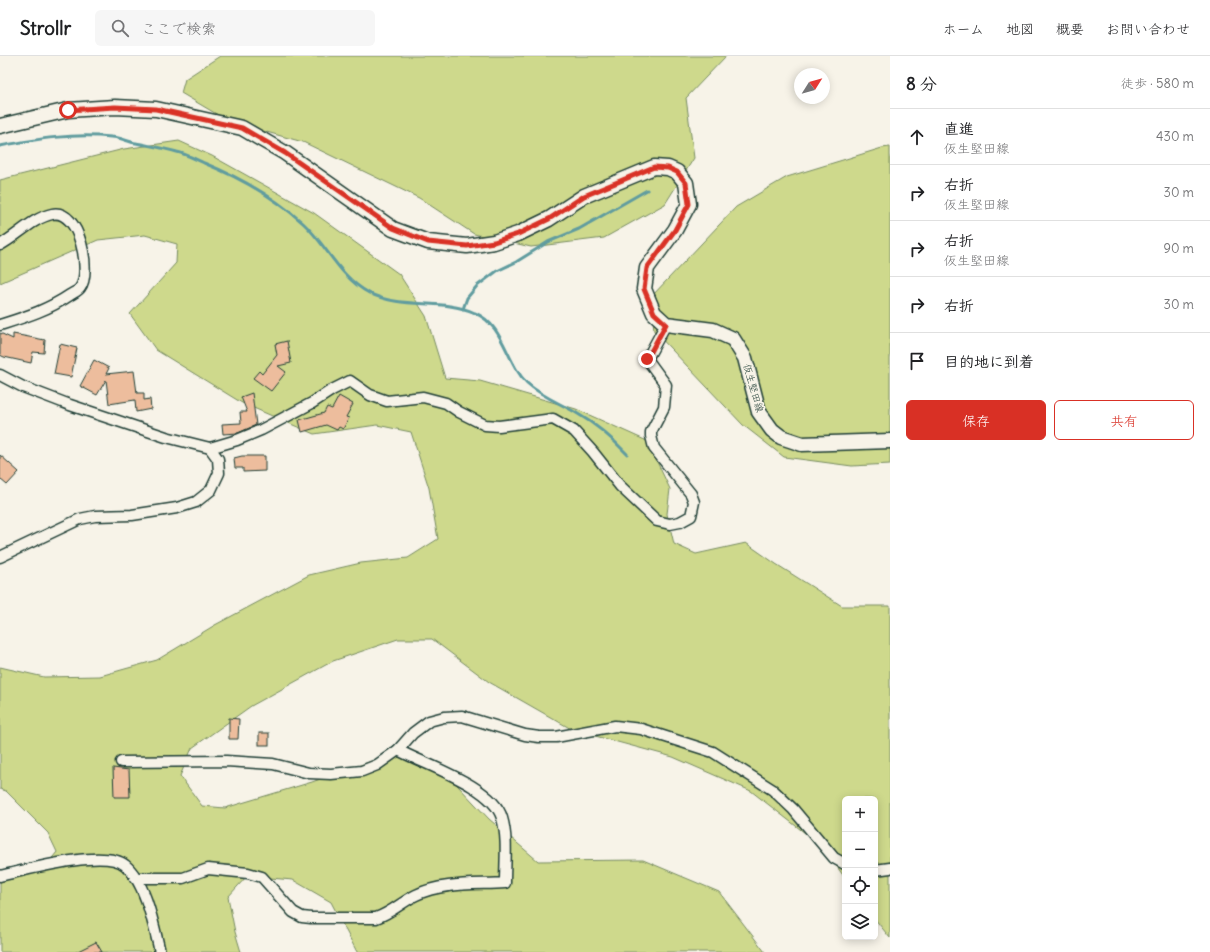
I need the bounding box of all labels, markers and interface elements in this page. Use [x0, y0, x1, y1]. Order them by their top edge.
search box [95, 10, 375, 46]
text: Strollr [20, 16, 71, 40]
icon: search [109, 17, 131, 39]
text: ここで検索 [141, 19, 216, 38]
text: ホーム [943, 20, 984, 38]
text: 地図 [1006, 20, 1034, 38]
text: 概要 [1056, 20, 1084, 38]
text: お問い合わせ [1106, 20, 1190, 38]
north arrow [794, 68, 830, 104]
text: 8 分 [906, 73, 937, 95]
text: 徒歩 · 580 m [1121, 75, 1194, 92]
route start [59, 101, 77, 119]
text: 直進 [944, 119, 974, 138]
icon: ahead [906, 126, 928, 148]
text: 430 m [1156, 128, 1194, 145]
text: 仮生堅田線 [944, 140, 1009, 157]
text: 右折 [944, 175, 974, 194]
icon: right [906, 182, 928, 204]
text: 30 m [1164, 184, 1194, 201]
text: 仮生堅田線 [944, 196, 1009, 213]
text: 右折 [944, 231, 974, 250]
icon: right [906, 238, 928, 260]
text: 90 m [1163, 240, 1194, 257]
text: 仮生堅田線 [944, 252, 1009, 269]
icon: right [906, 294, 928, 316]
text: 右折 [944, 296, 974, 315]
text: 30 m [1164, 296, 1194, 313]
route end [638, 350, 656, 368]
icon: arrive [906, 350, 928, 372]
text: 目的地に到着 [944, 352, 1034, 371]
street label: 仮生堅田線 [740, 362, 767, 414]
button: 保存 [906, 400, 1046, 440]
button: 共有 [1054, 400, 1194, 440]
map controls [842, 796, 878, 940]
button: + [842, 796, 878, 832]
button: − [842, 832, 878, 868]
button: locate [842, 868, 878, 904]
button: layers [842, 904, 878, 940]

